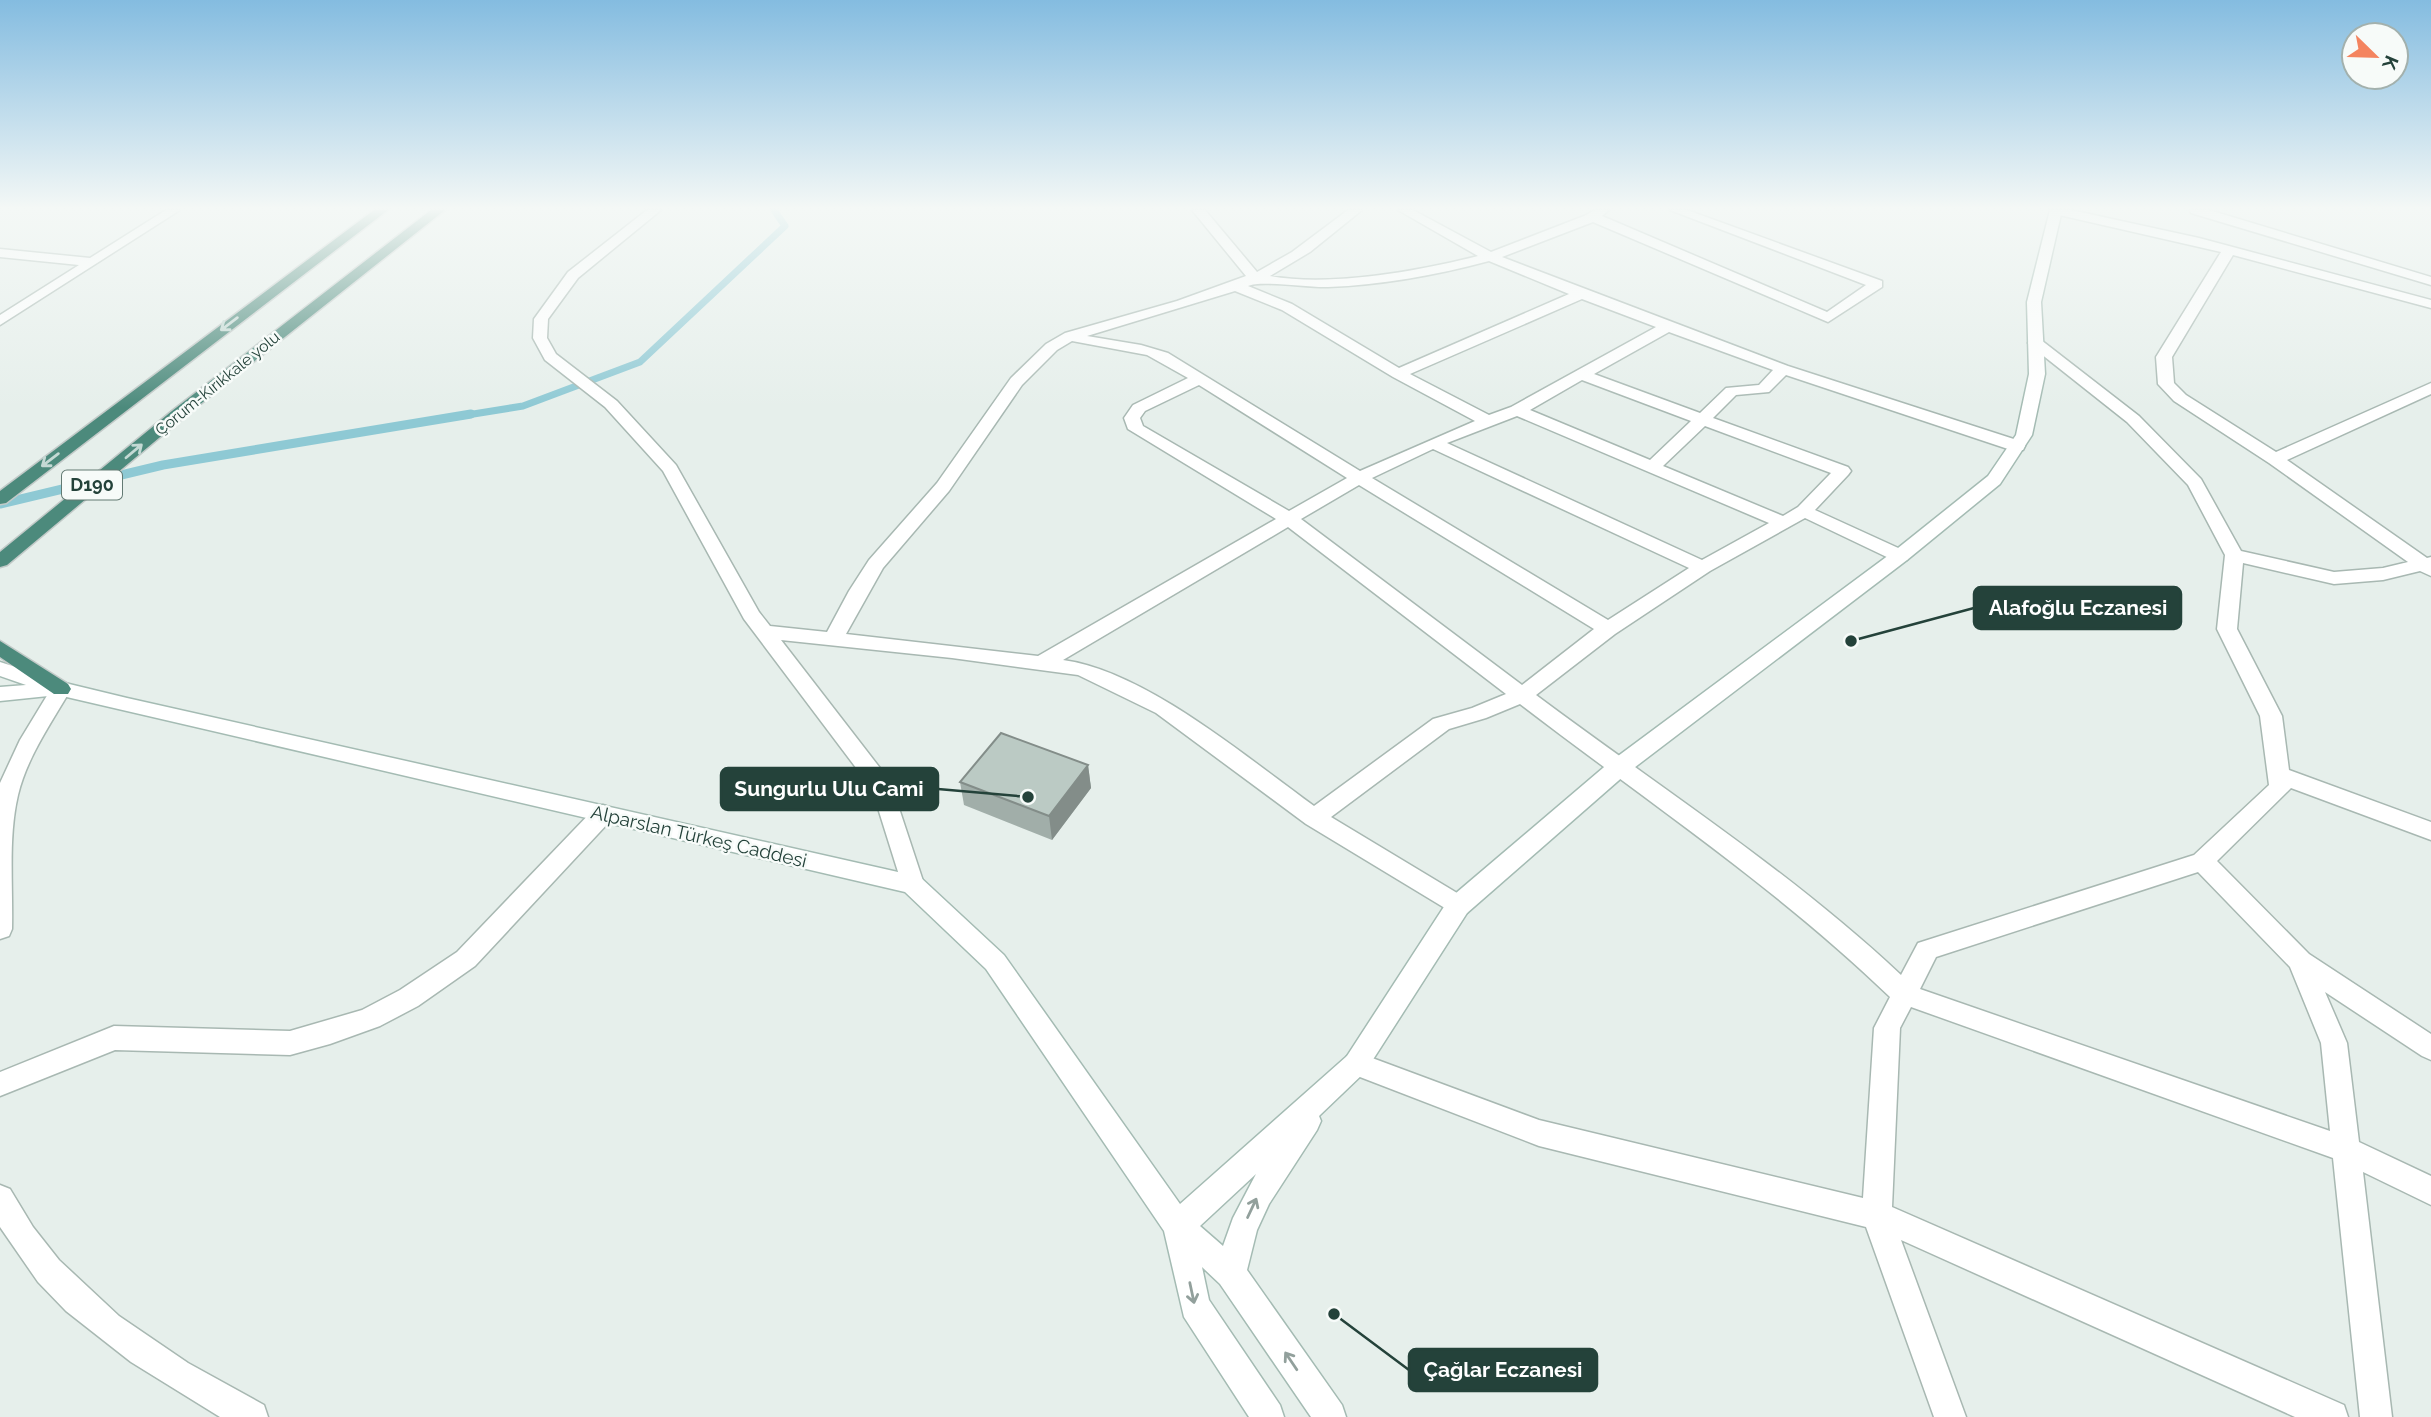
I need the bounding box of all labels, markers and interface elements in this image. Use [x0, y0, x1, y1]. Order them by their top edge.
north arrow [2340, 21, 2410, 91]
text: K [2378, 52, 2403, 73]
one-way arrow [220, 316, 239, 331]
street label: Çorum-Kırıkkale yolu [151, 327, 283, 439]
one-way arrow [125, 443, 143, 459]
one-way arrow [42, 453, 60, 468]
road number: D190 [62, 471, 122, 500]
callout: Alafoğlu Eczanesi [1974, 587, 2181, 629]
text: Alafoğlu Eczanesi [1989, 595, 2167, 620]
callout: Sungurlu Ulu Cami [721, 768, 938, 810]
text: Sungurlu Ulu Cami [734, 776, 924, 801]
street label: Alparslan Türkeş Caddesi [589, 800, 809, 872]
one-way arrow [1246, 1198, 1259, 1219]
one-way arrow [1186, 1281, 1200, 1304]
callout: Çağlar Eczanesi [1409, 1349, 1597, 1391]
one-way arrow [1284, 1351, 1298, 1371]
text: Çağlar Eczanesi [1424, 1357, 1582, 1382]

